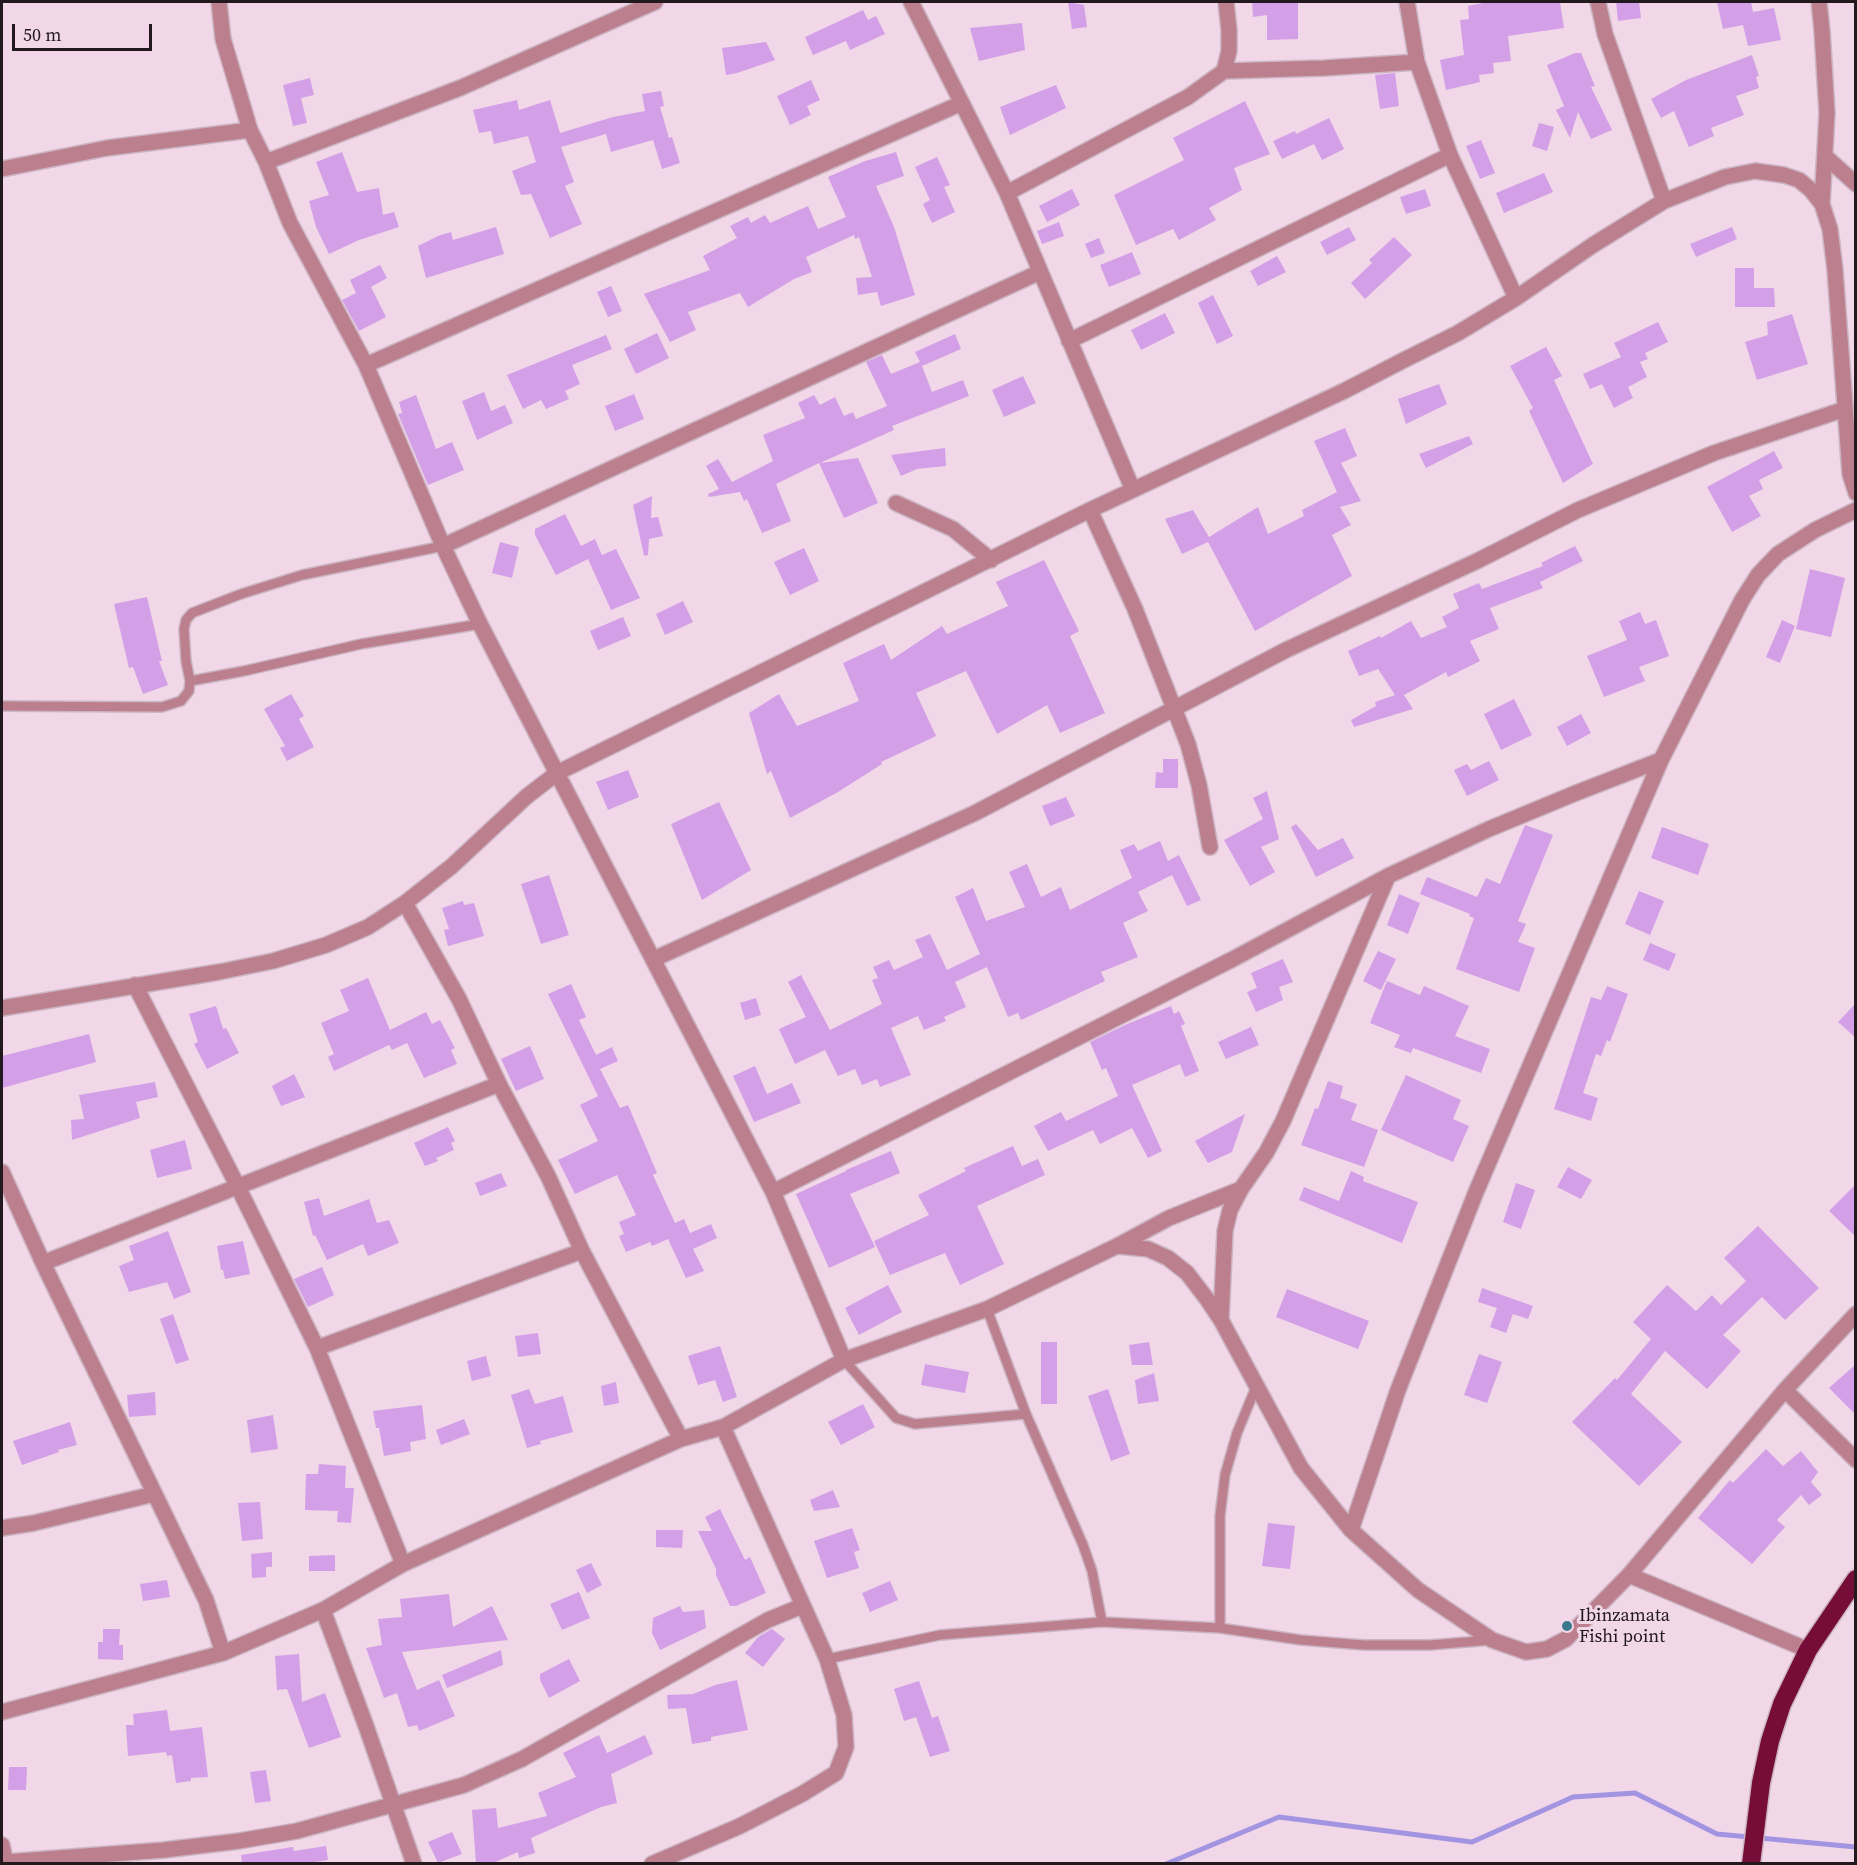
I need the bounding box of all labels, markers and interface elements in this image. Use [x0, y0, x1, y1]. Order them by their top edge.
scale bar [15, 12, 154, 50]
text: 50 m [23, 22, 61, 47]
place label: Ibinzamata Fishi point [1579, 1605, 1670, 1648]
marker: Ibinzamata Fishi point [1560, 1619, 1574, 1633]

